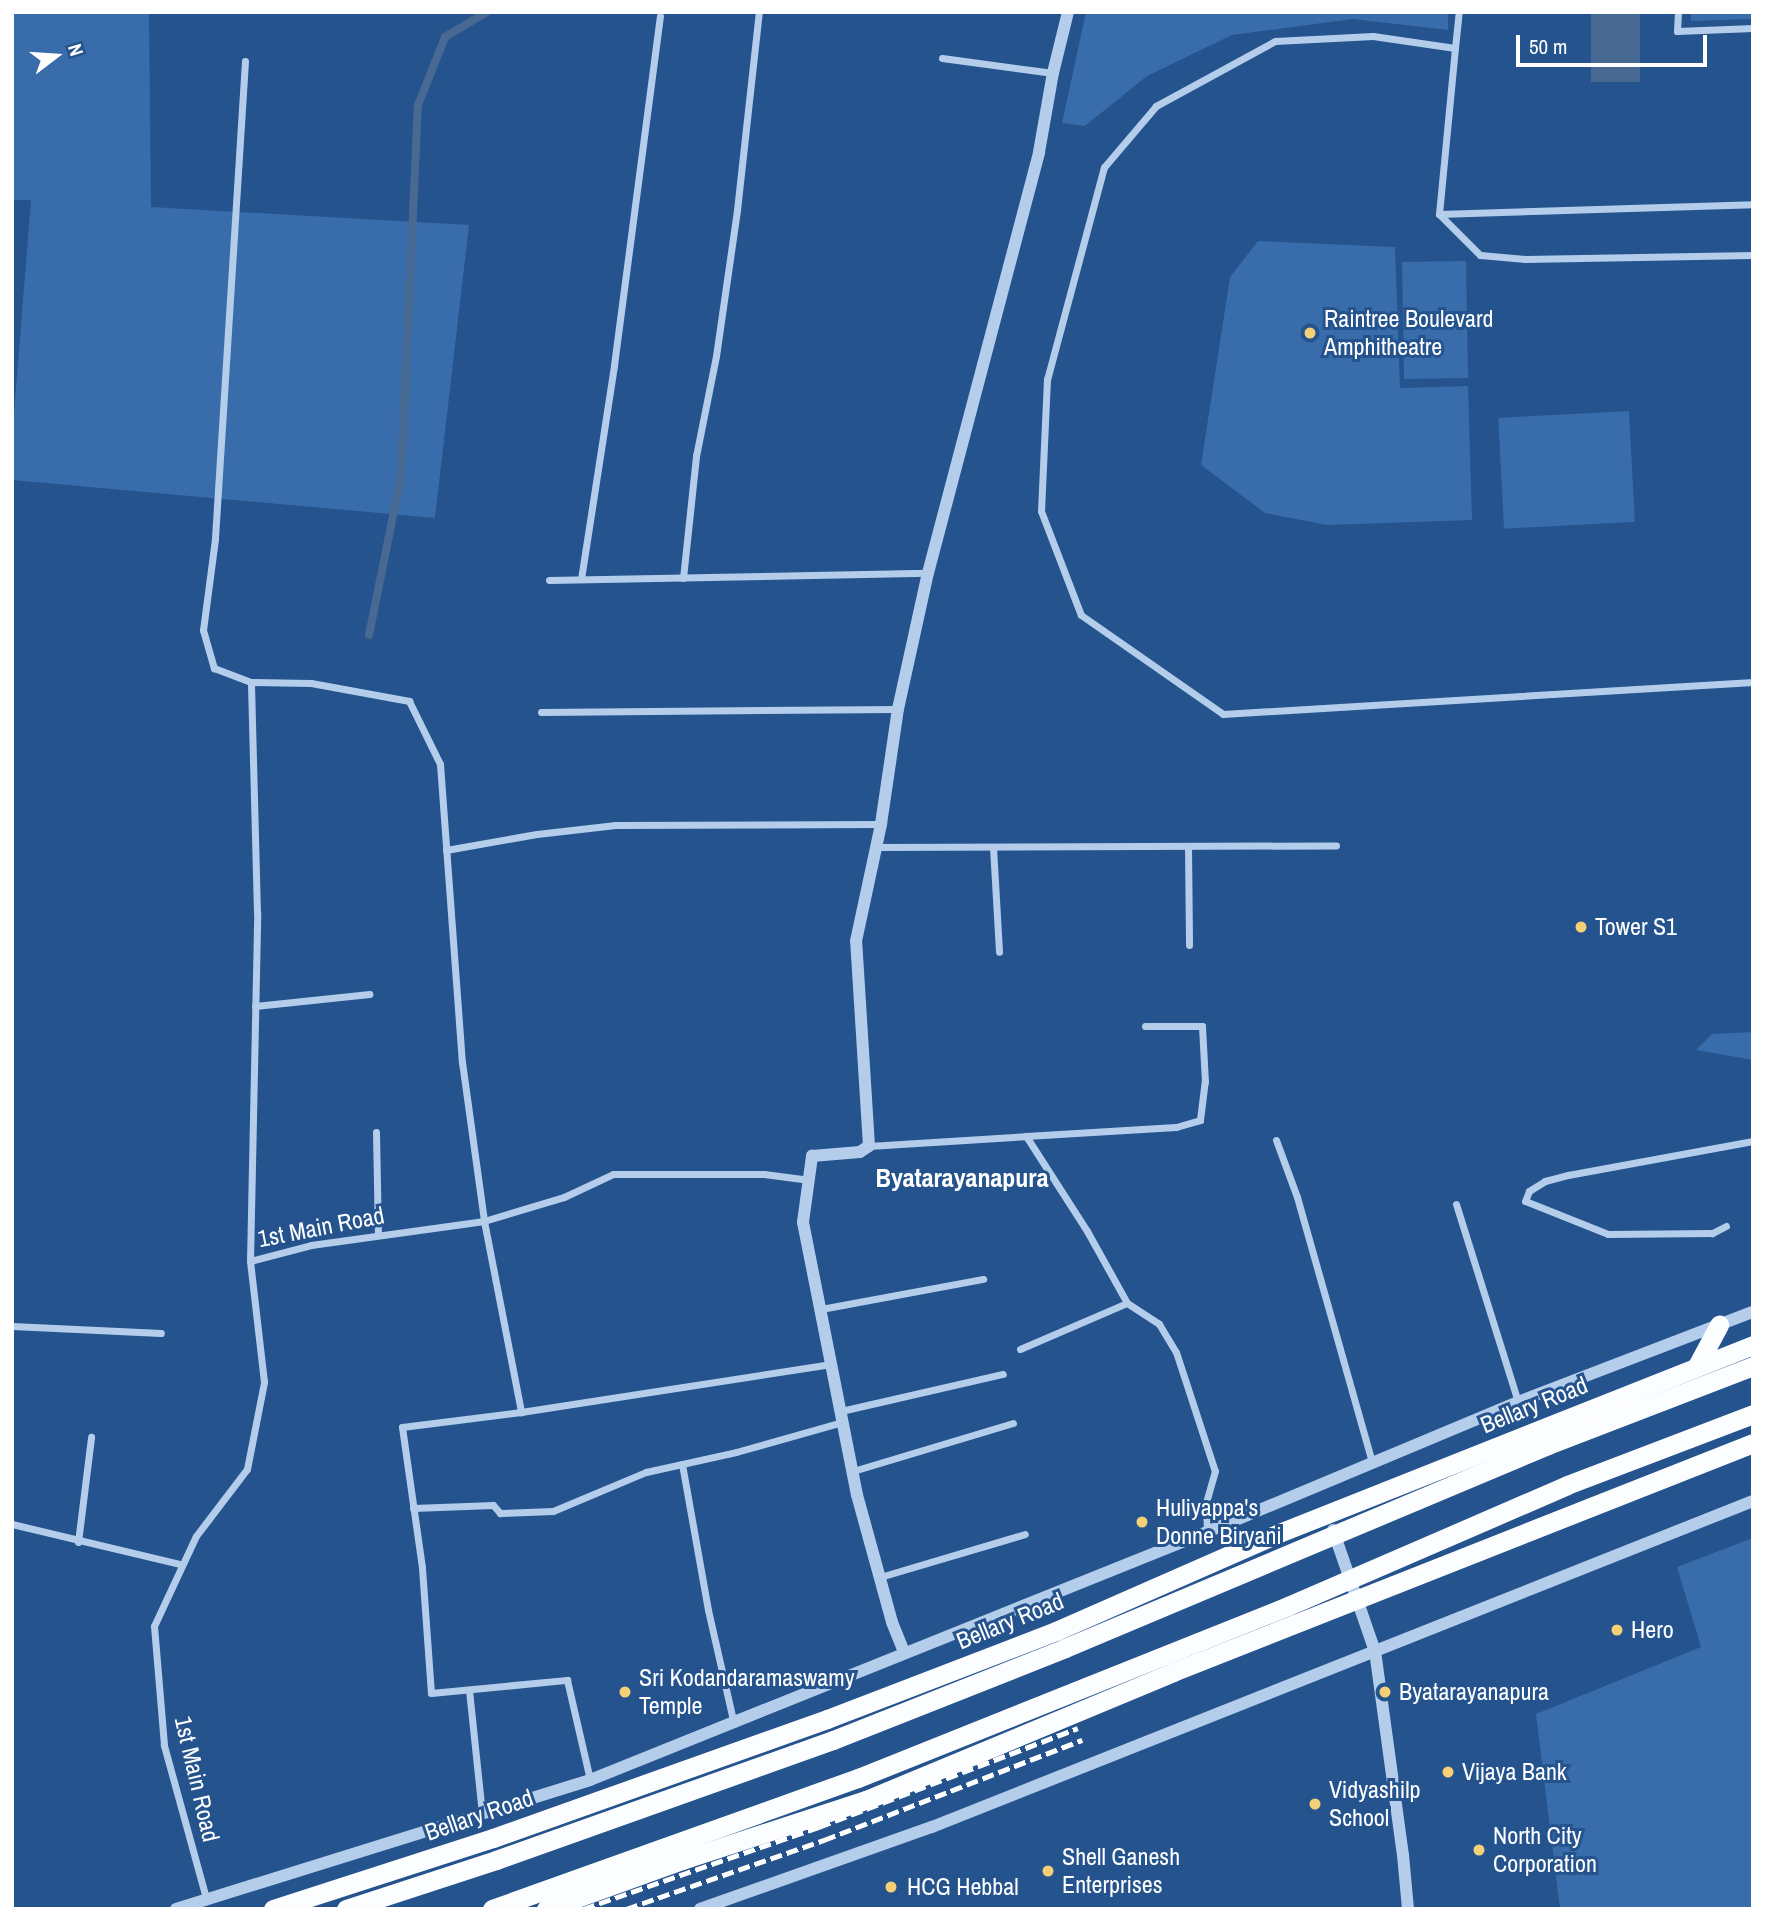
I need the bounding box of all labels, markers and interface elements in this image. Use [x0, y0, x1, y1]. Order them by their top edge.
north arrow [21, 21, 91, 91]
scale bar [1520, 21, 1711, 65]
text: 50 m [1529, 32, 1567, 61]
text: N [62, 41, 90, 59]
place label: Raintree Boulevard Amphitheatre [1324, 305, 1494, 361]
marker: Raintree Boulevard Amphitheatre [1302, 325, 1318, 341]
place label: Tower S1 [1595, 913, 1677, 941]
marker: Tower S1 [1573, 919, 1589, 935]
district label: Byatarayanapura [875, 1162, 1049, 1194]
street label: 1st Main Road [255, 1201, 387, 1253]
street label: Bellary Road [1476, 1371, 1592, 1439]
place label: Huliyappa's Donne Biryani [1156, 1494, 1282, 1550]
marker: Huliyappa's Donne Biryani [1134, 1514, 1150, 1530]
street label: Bellary Road [952, 1587, 1068, 1655]
place label: Hero [1631, 1616, 1674, 1644]
marker: Hero [1609, 1622, 1625, 1638]
place label: Sri Kodandaramaswamy Temple [639, 1664, 854, 1720]
place label: Byatarayanapura [1399, 1678, 1549, 1706]
marker: Sri Kodandaramaswamy Temple [617, 1684, 633, 1700]
marker: Byatarayanapura [1377, 1684, 1393, 1700]
street label: 1st Main Road [169, 1713, 225, 1845]
place label: Vijaya Bank [1462, 1758, 1567, 1786]
marker: Vijaya Bank [1440, 1764, 1456, 1780]
place label: Vidyashilp School [1329, 1776, 1421, 1832]
street label: Bellary Road [421, 1783, 537, 1847]
marker: Vidyashilp School [1307, 1796, 1323, 1812]
place label: North City Corporation [1493, 1822, 1597, 1878]
marker: North City Corporation [1471, 1842, 1487, 1858]
place label: Shell Ganesh Enterprises [1062, 1843, 1180, 1899]
marker: Shell Ganesh Enterprises [1040, 1863, 1056, 1879]
place label: HCG Hebbal [907, 1873, 1019, 1901]
marker: HCG Hebbal [881, 1877, 901, 1897]

